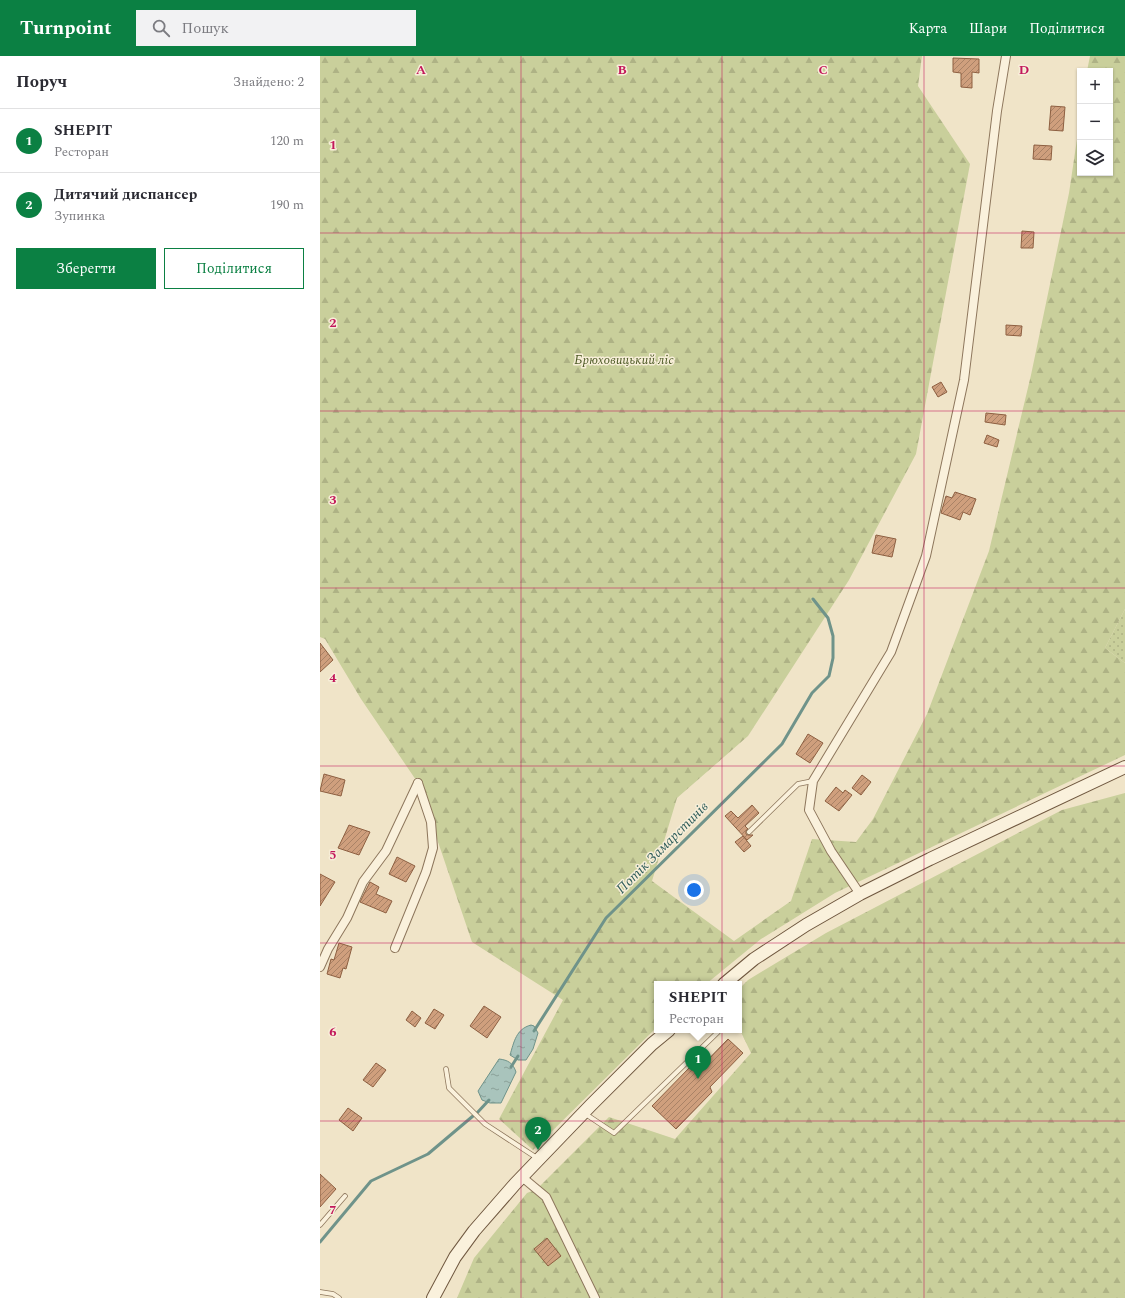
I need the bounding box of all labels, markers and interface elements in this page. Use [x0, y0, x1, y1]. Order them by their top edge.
search box [136, 10, 416, 46]
text: Turnpoint [20, 14, 112, 43]
icon: search [150, 17, 172, 39]
text: Пошук [182, 17, 229, 40]
text: Карта [909, 18, 947, 39]
text: Шари [969, 18, 1007, 39]
text: Поділитися [1029, 18, 1105, 39]
text: A [416, 60, 426, 80]
text: B [617, 60, 627, 80]
text: C [818, 60, 828, 80]
text: D [1019, 60, 1029, 80]
map controls [1077, 68, 1113, 176]
button: + [1077, 68, 1113, 104]
text: Поруч [16, 69, 67, 95]
text: Знайдено: 2 [233, 72, 304, 92]
button: − [1077, 104, 1113, 140]
text: SHEPIT [54, 119, 112, 142]
text: 1 [25, 131, 33, 151]
text: 120 m [270, 131, 304, 151]
text: 1 [329, 135, 337, 155]
button: layers [1077, 140, 1113, 176]
text: Ресторан [54, 142, 109, 162]
text: Дитячий диспансер [54, 183, 197, 206]
text: 2 [25, 195, 33, 215]
text: 190 m [270, 195, 304, 215]
text: Зупинка [54, 206, 105, 226]
button: Зберегти [16, 248, 156, 289]
button: Поділитися [164, 248, 304, 289]
text: 2 [329, 313, 337, 333]
park label: Брюховицький ліс [574, 350, 674, 370]
text: 3 [329, 490, 337, 510]
text: 4 [329, 668, 337, 688]
water label: Потік Замарстинів [611, 796, 713, 898]
text: 5 [329, 845, 337, 865]
your location [684, 880, 704, 900]
popup [654, 981, 742, 1033]
text: SHEPIT [669, 986, 727, 1009]
text: Ресторан [669, 1009, 724, 1029]
text: 6 [329, 1022, 337, 1042]
pin: 1 [685, 1046, 711, 1079]
pin: 2 [525, 1117, 551, 1150]
text: 7 [329, 1200, 337, 1220]

